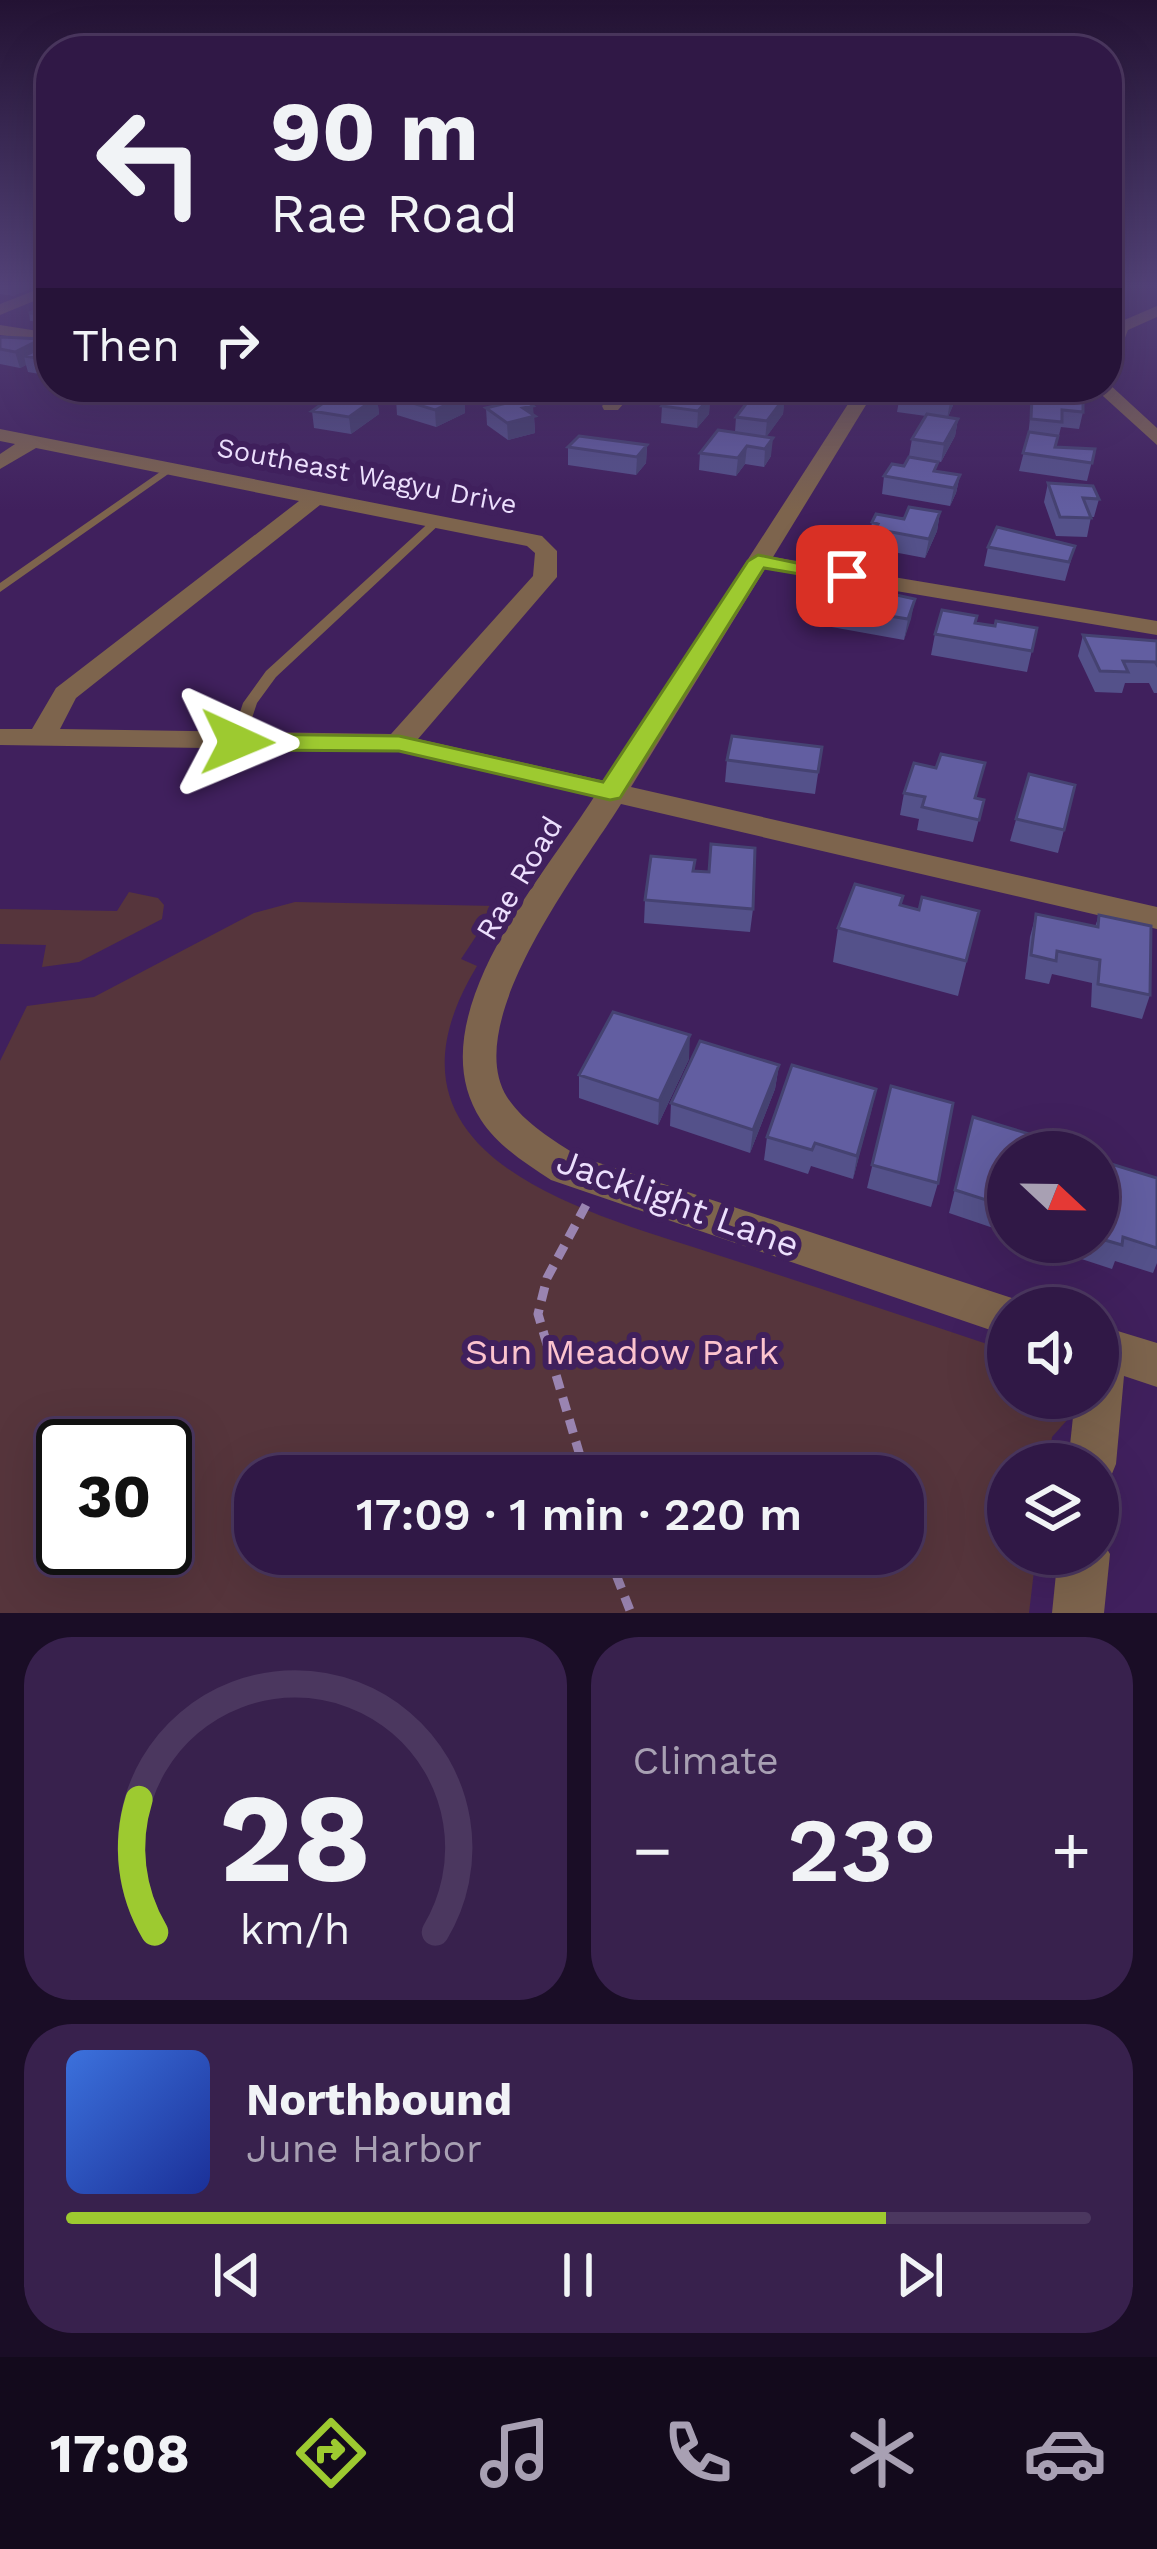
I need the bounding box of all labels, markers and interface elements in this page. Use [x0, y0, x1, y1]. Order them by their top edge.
text: 90 m [270, 82, 479, 180]
icon: left [72, 84, 228, 240]
text: Rae Road [270, 182, 518, 245]
icon: right [204, 312, 270, 378]
text: Then [72, 319, 180, 372]
street label: Southeast Wagyu Drive [214, 431, 520, 521]
pin [796, 525, 898, 627]
icon: arrive [814, 543, 880, 609]
position arrow [174, 679, 300, 805]
street label: Rae Road [469, 810, 569, 946]
north arrow [987, 1131, 1119, 1263]
map controls [987, 1131, 1119, 1575]
street label: Jacklight Lane [551, 1140, 805, 1266]
button: sound [987, 1287, 1119, 1419]
park label: Sun Meadow Park [465, 1331, 779, 1373]
speed limit sign: 30 [36, 1419, 192, 1575]
button: layers [987, 1443, 1119, 1575]
text: 17:09 · 1 min · 220 m [356, 1488, 802, 1541]
text: Climate [633, 1738, 779, 1783]
text: 28 [219, 1765, 372, 1911]
text: 23° [787, 1797, 937, 1903]
text: − [633, 1812, 672, 1889]
text: + [1051, 1812, 1091, 1889]
text: km/h [240, 1903, 350, 1953]
text: Northbound [246, 2073, 512, 2126]
text: June Harbor [246, 2126, 482, 2171]
icon: previous [204, 2242, 270, 2308]
icon: pause [545, 2242, 611, 2308]
icon: next [887, 2242, 953, 2308]
icon: directions [289, 2411, 373, 2495]
icon: music [473, 2411, 557, 2495]
icon: phone [656, 2411, 740, 2495]
icon: climate [840, 2411, 924, 2495]
icon: car [1023, 2411, 1107, 2495]
text: 17:08 [50, 2422, 190, 2485]

